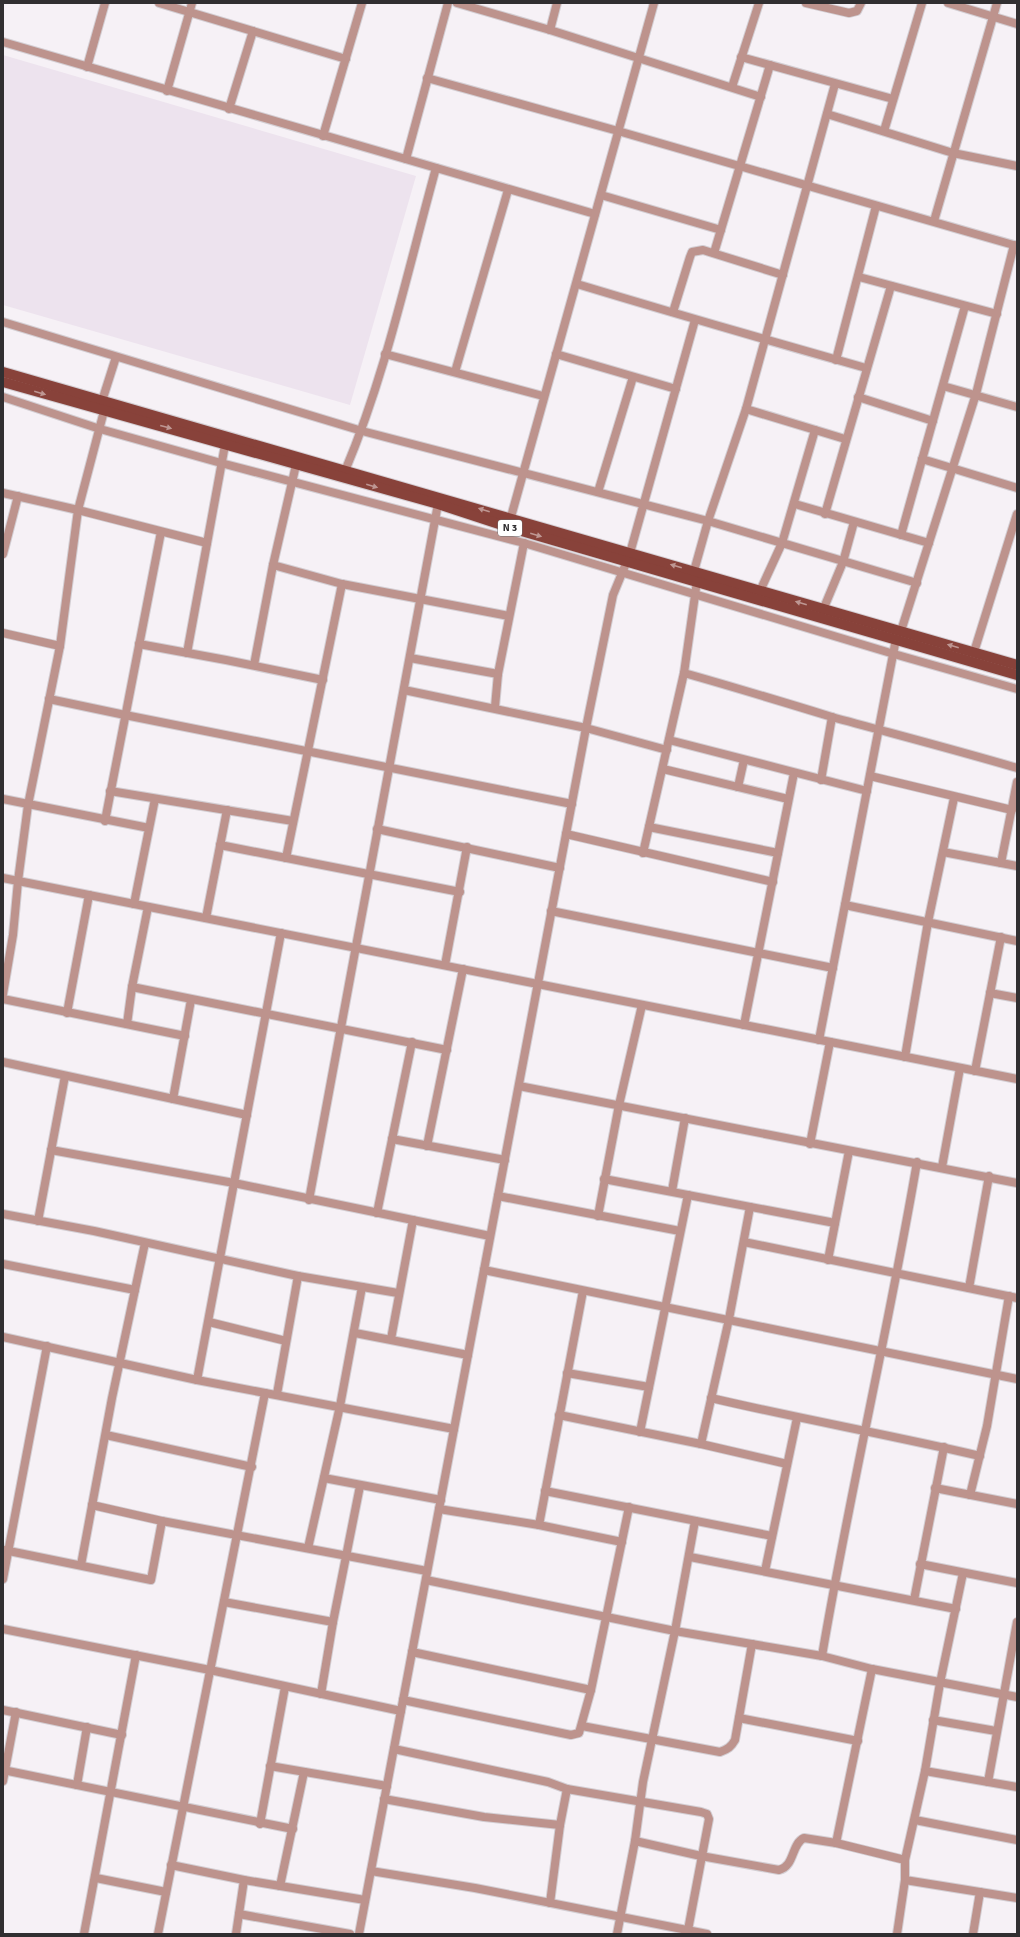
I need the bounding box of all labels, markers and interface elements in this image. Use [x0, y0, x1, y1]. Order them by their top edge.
one-way arrow [35, 390, 47, 396]
one-way arrow [160, 425, 172, 431]
one-way arrow [366, 483, 378, 489]
one-way arrow [478, 507, 490, 513]
road number: N 3 [498, 520, 522, 536]
one-way arrow [531, 532, 543, 538]
one-way arrow [670, 563, 682, 569]
one-way arrow [794, 600, 806, 606]
one-way arrow [946, 642, 959, 648]

